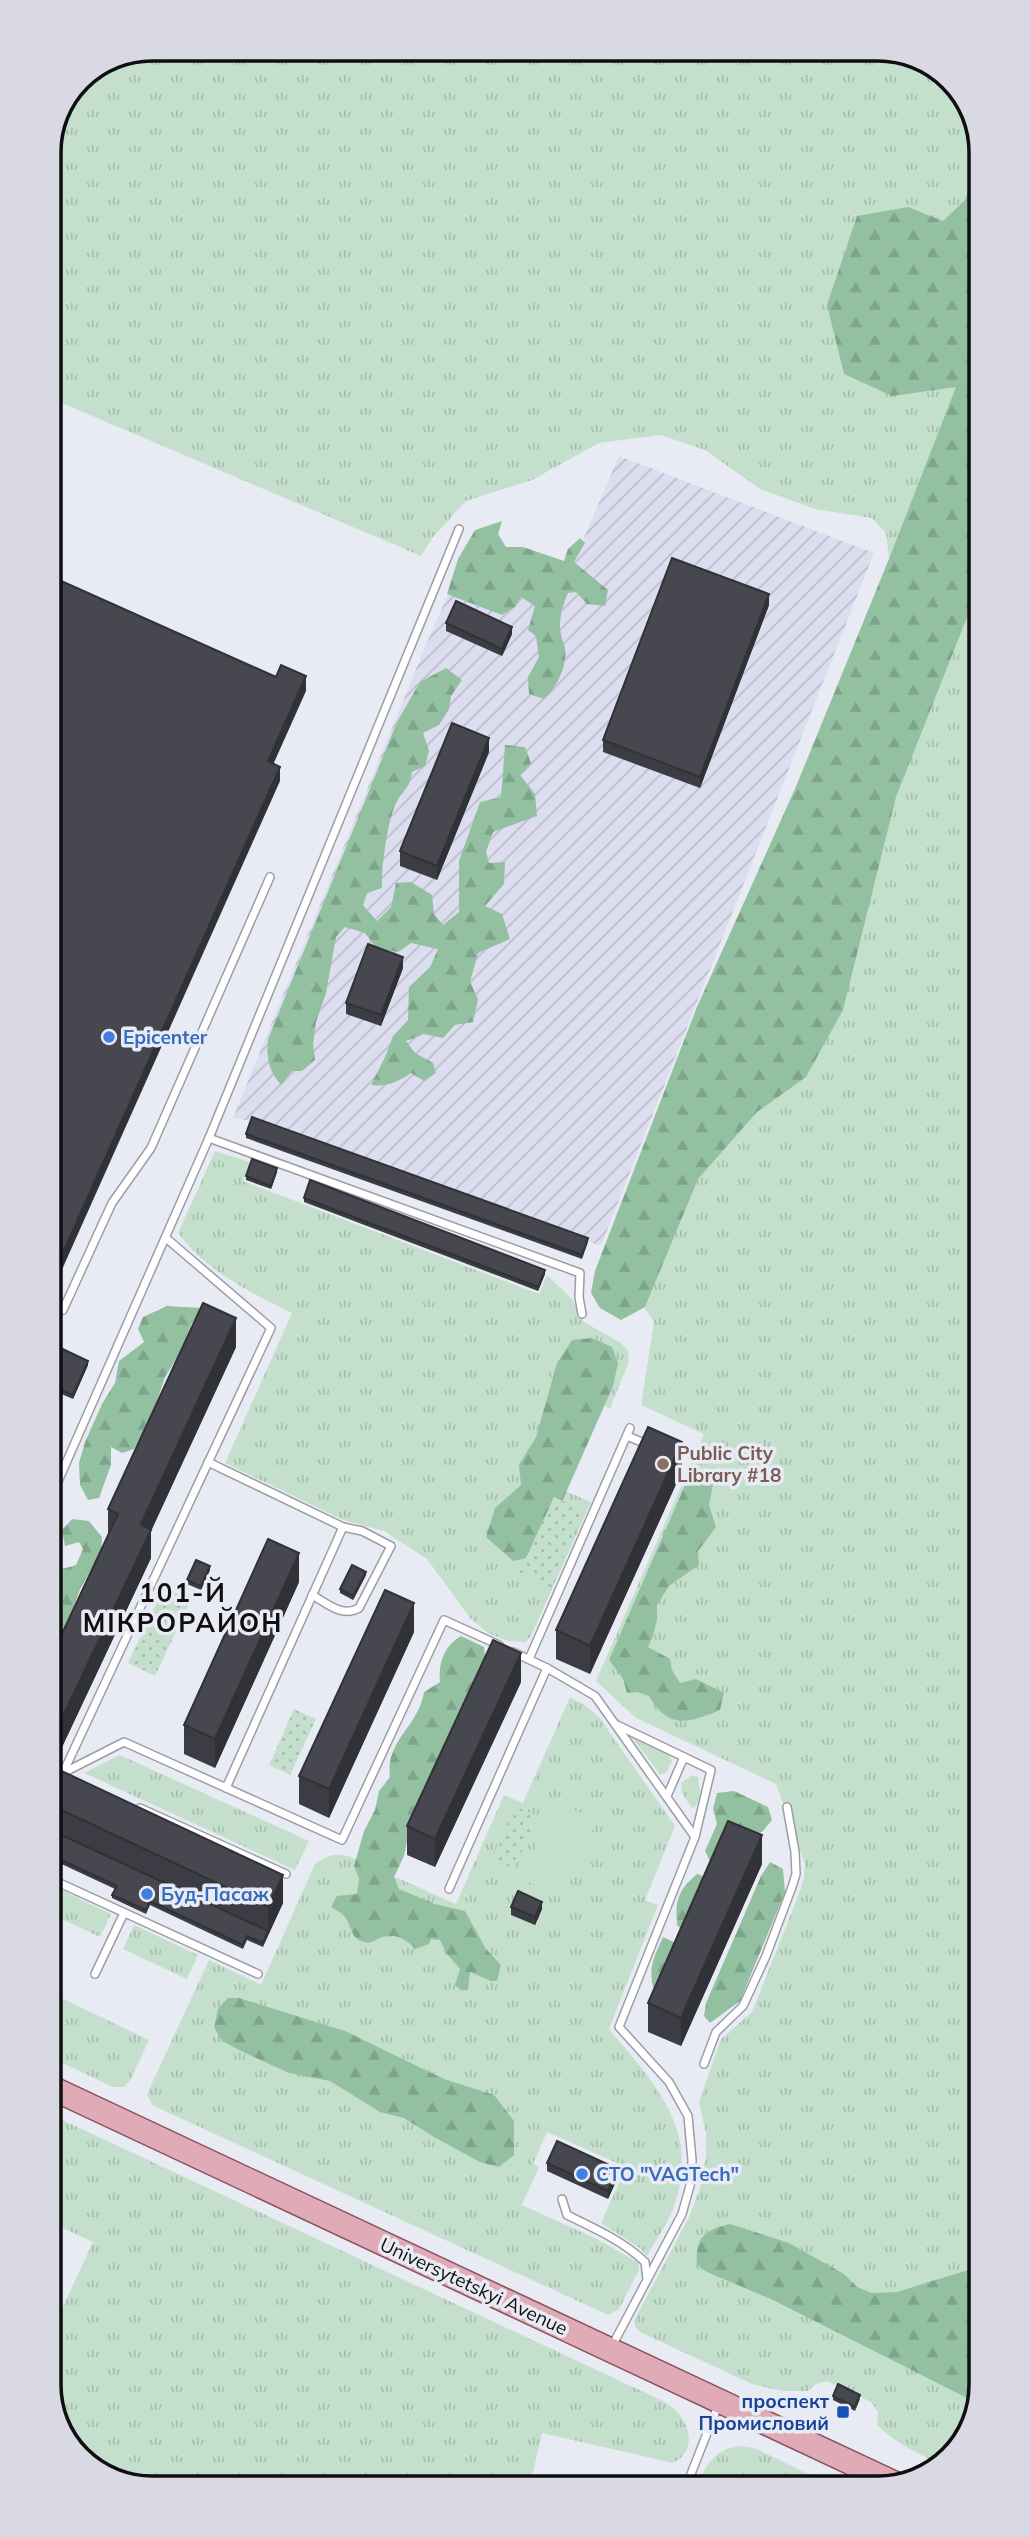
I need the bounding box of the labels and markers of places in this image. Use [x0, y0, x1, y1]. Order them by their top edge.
place label: Epicenter [123, 1025, 208, 1049]
marker: Epicenter [101, 1029, 117, 1045]
place label: Public City Library #18 [677, 1441, 781, 1487]
marker: Public City Library #18 [655, 1456, 671, 1472]
place label: Буд-Пасаж [161, 1882, 270, 1906]
marker: Буд-Пасаж [139, 1886, 155, 1902]
place label: СТО "VAGTech" [596, 2162, 739, 2186]
marker: СТО "VAGTech" [574, 2166, 590, 2182]
place label: проспект Промисловий [699, 2389, 830, 2435]
marker: проспект Промисловий [835, 2404, 851, 2420]

